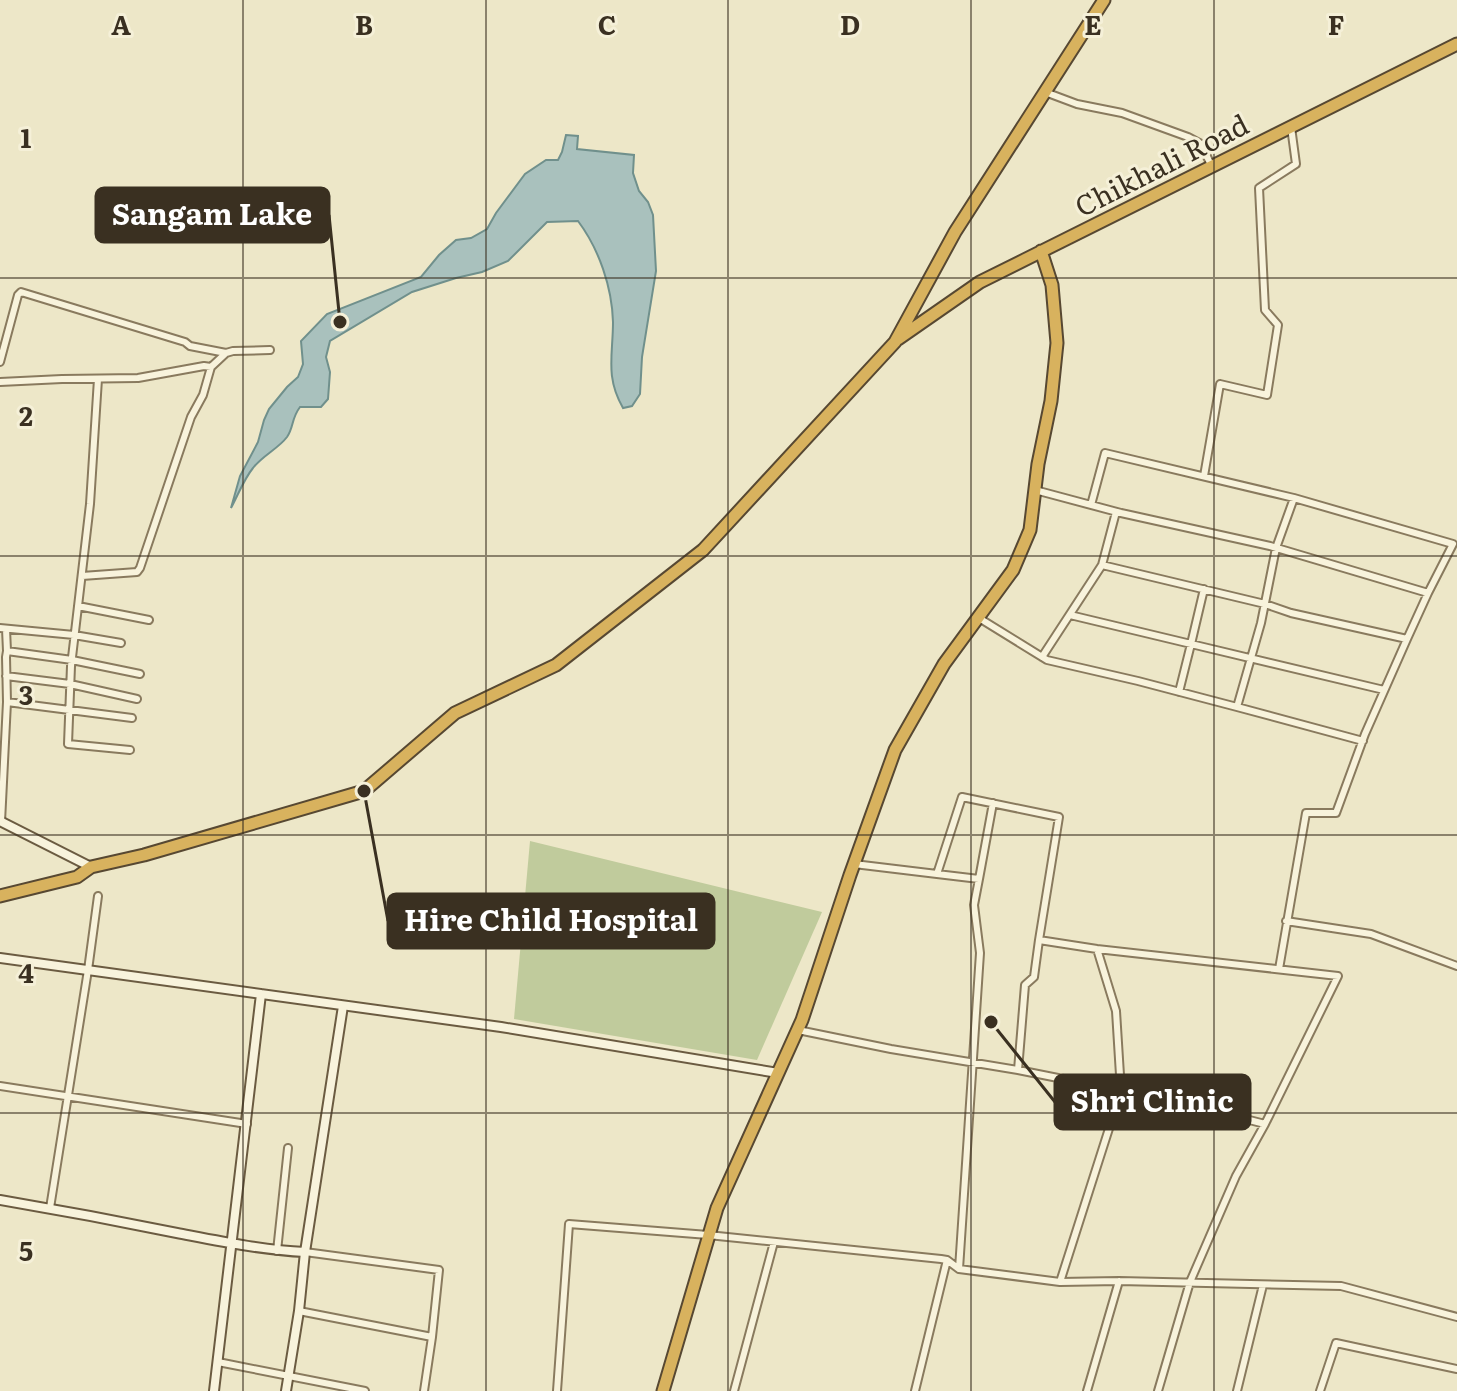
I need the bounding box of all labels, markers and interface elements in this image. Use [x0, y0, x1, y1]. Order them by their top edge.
text: A [111, 4, 131, 43]
text: B [355, 4, 373, 43]
text: C [598, 4, 616, 43]
text: D [840, 4, 860, 43]
text: E [1084, 4, 1102, 43]
text: F [1328, 4, 1344, 43]
street label: Chikhali Road [1067, 102, 1255, 226]
text: 1 [21, 117, 32, 156]
callout: Sangam Lake [96, 188, 329, 242]
text: Sangam Lake [112, 190, 312, 234]
text: 2 [19, 395, 33, 434]
text: 3 [19, 674, 33, 713]
callout: Hire Child Hospital [388, 894, 714, 948]
text: Hire Child Hospital [404, 896, 698, 940]
text: 4 [18, 952, 34, 991]
callout: Shri Clinic [1055, 1075, 1250, 1129]
text: Shri Clinic [1070, 1077, 1234, 1121]
text: 5 [19, 1230, 33, 1269]

